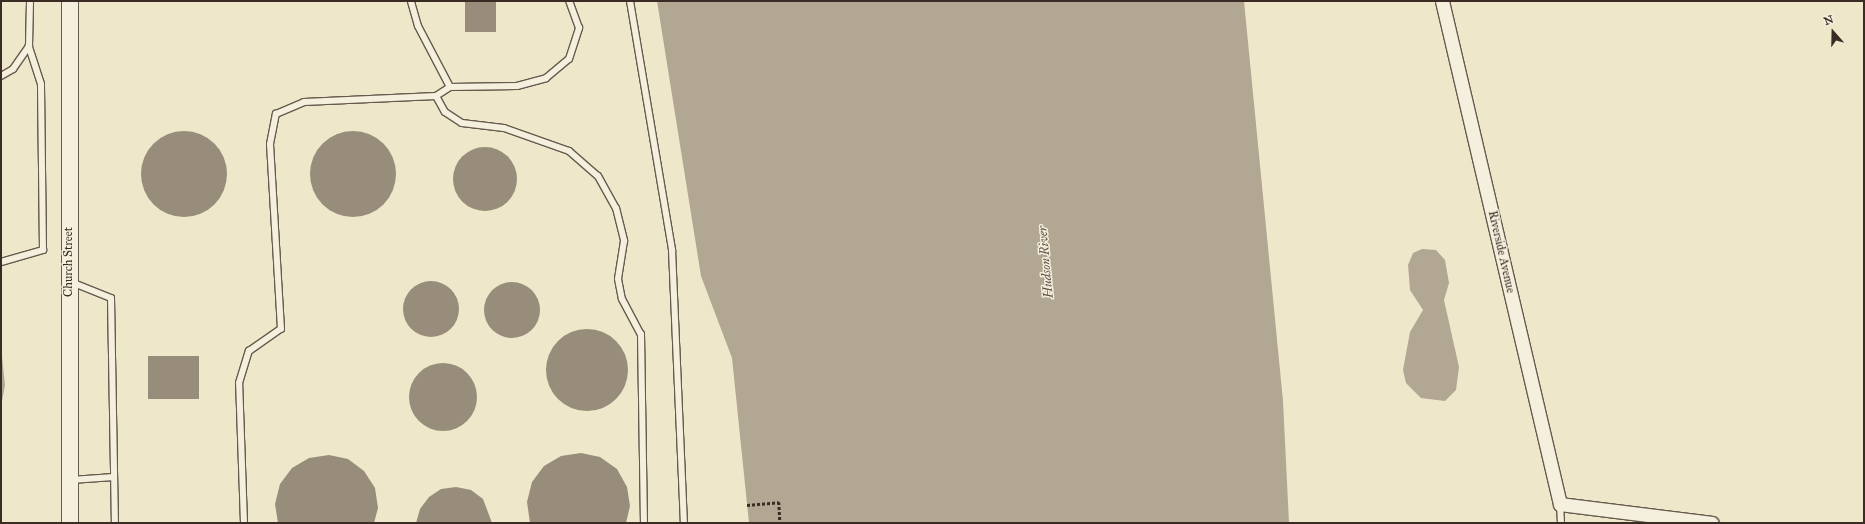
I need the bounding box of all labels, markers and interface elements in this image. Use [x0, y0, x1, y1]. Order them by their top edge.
north arrow [1813, 12, 1853, 52]
text: N [1822, 13, 1835, 28]
street label: Riverside Avenue [1485, 209, 1517, 295]
water label: Hudson River [1035, 225, 1057, 299]
street label: Church Street [62, 227, 76, 297]

